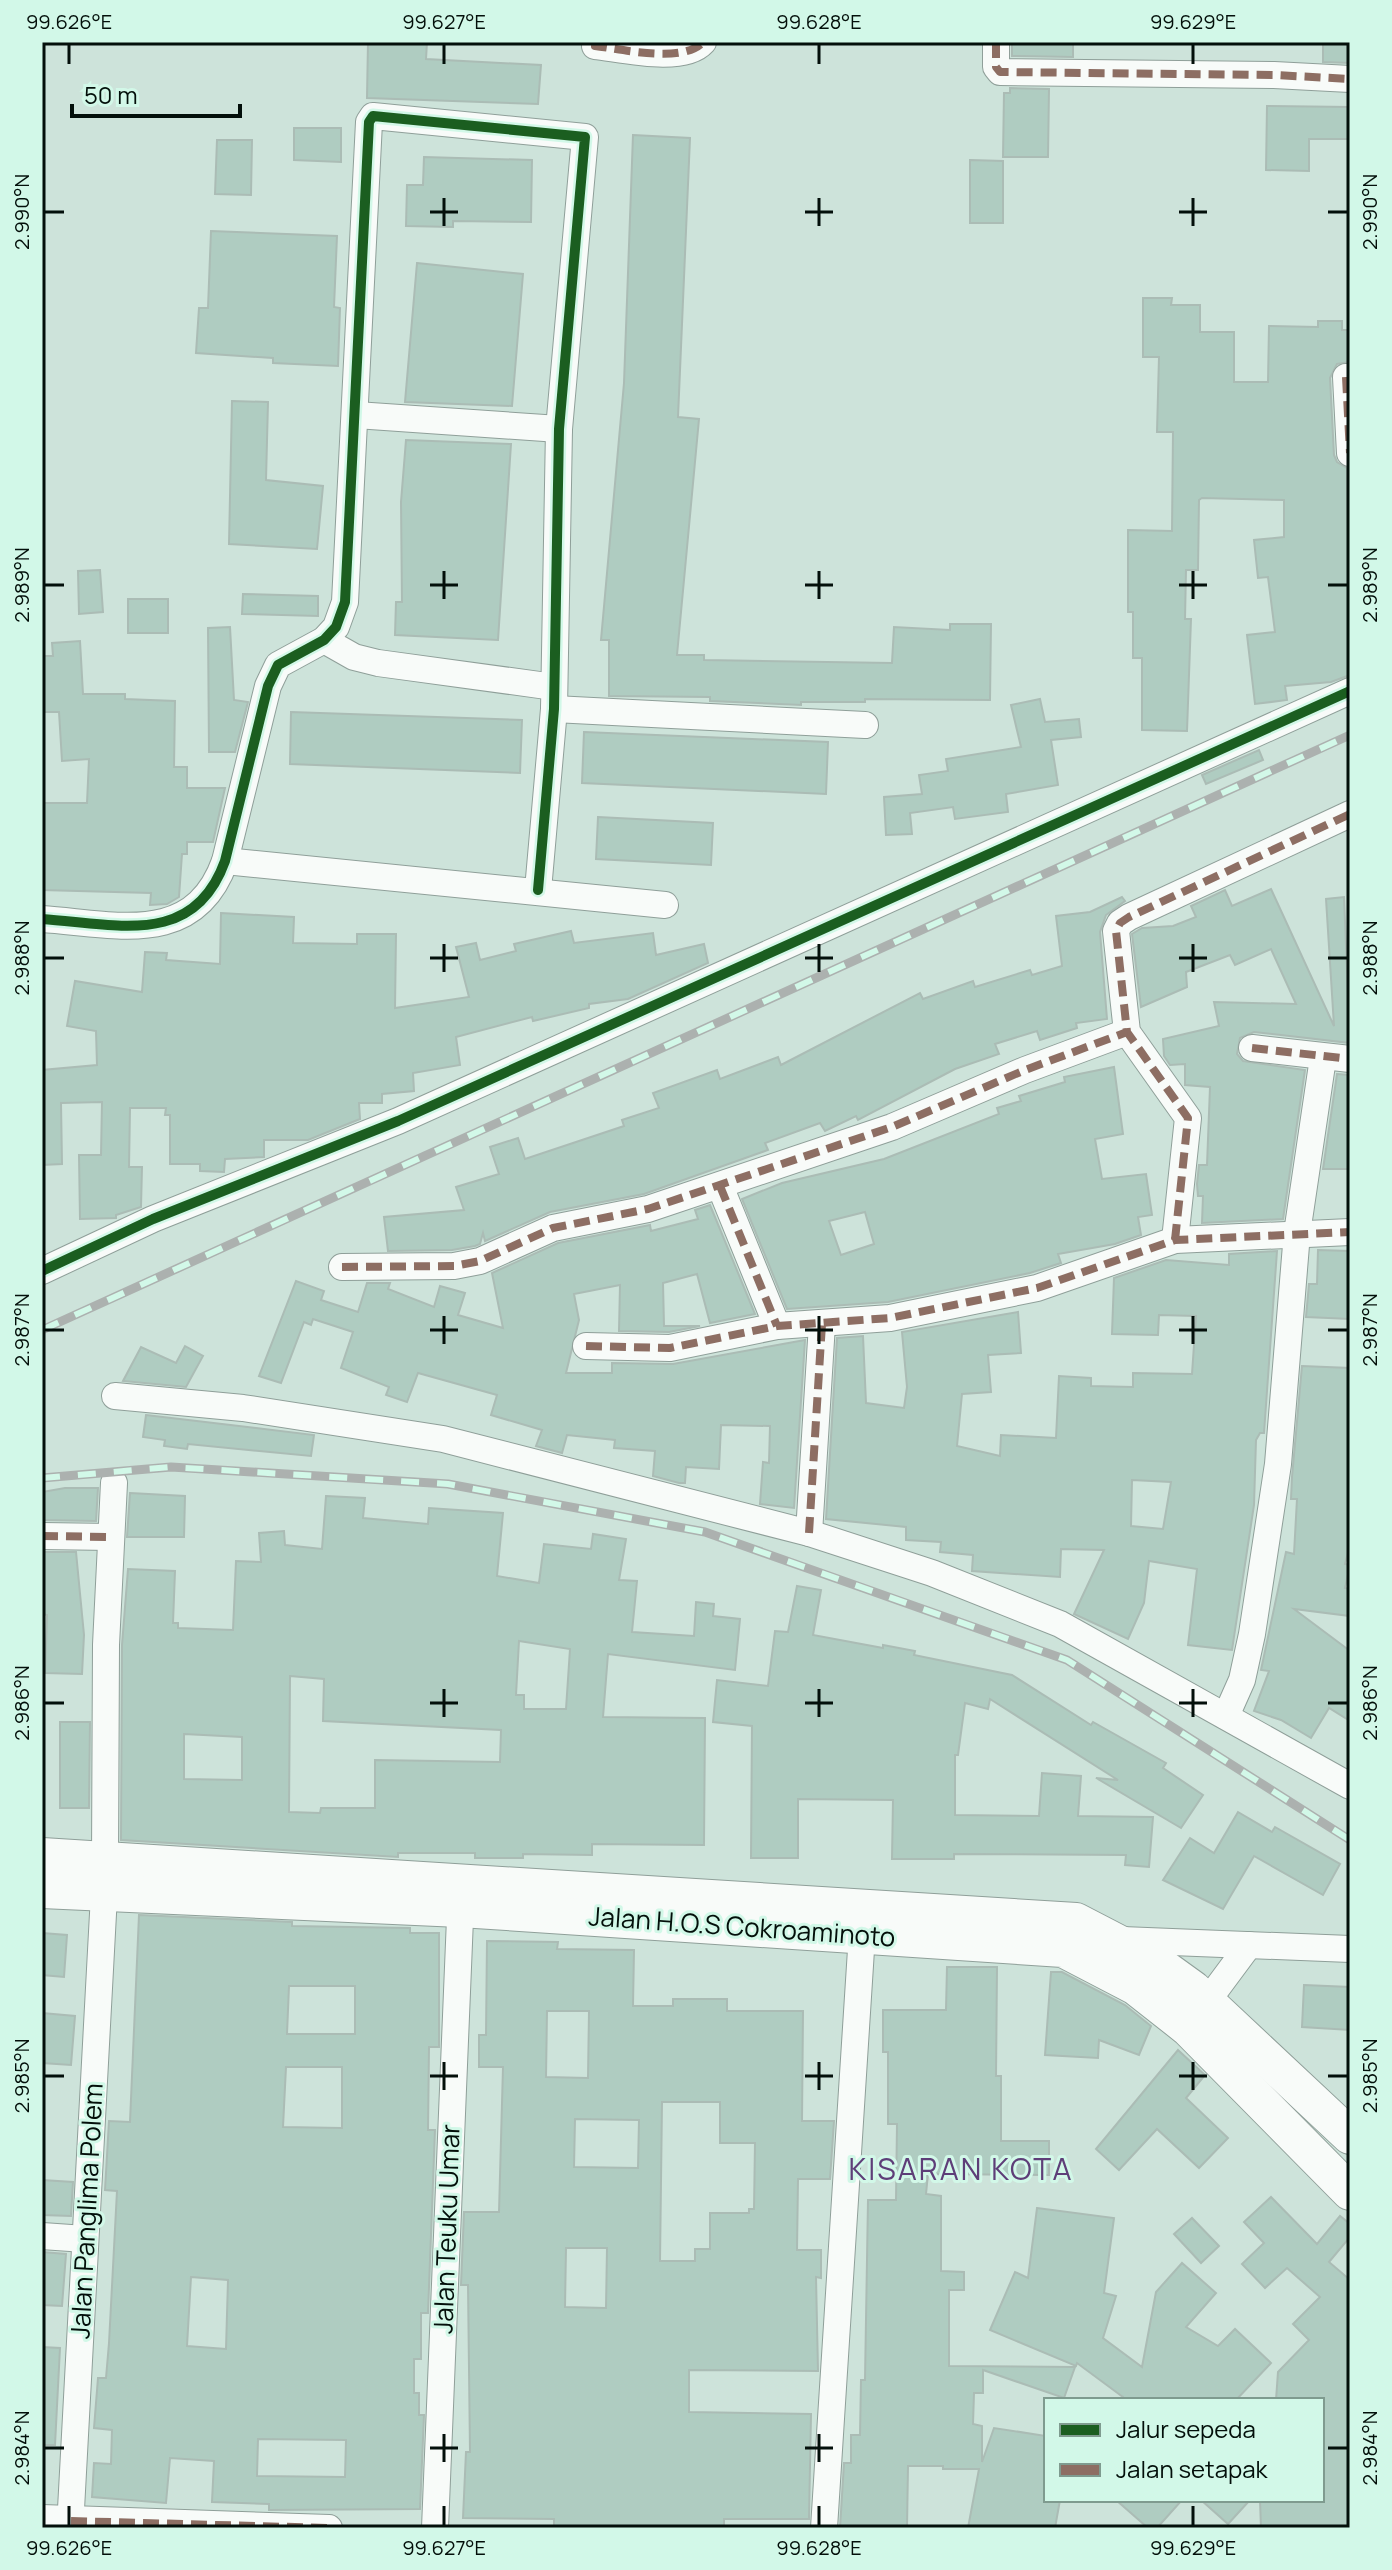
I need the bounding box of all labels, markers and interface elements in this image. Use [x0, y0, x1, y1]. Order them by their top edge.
text: 99.626°E [26, 8, 112, 35]
text: 99.627°E [402, 8, 486, 35]
text: 99.628°E [776, 8, 862, 35]
text: 99.629°E [1150, 8, 1236, 35]
scale bar [72, 68, 240, 118]
text: 50 m [84, 78, 138, 111]
text: 2.990°N [8, 174, 35, 250]
text: 2.990°N [1356, 174, 1383, 250]
text: 2.989°N [8, 547, 35, 623]
text: 2.989°N [1356, 547, 1383, 623]
text: 2.988°N [8, 921, 35, 995]
text: 2.988°N [1356, 921, 1383, 995]
text: 2.987°N [8, 1293, 35, 1367]
text: 2.987°N [1356, 1293, 1383, 1367]
text: 2.986°N [8, 1665, 35, 1741]
text: 2.986°N [1356, 1665, 1383, 1741]
street label: Jalan H.O.S Cokroaminoto [588, 1897, 897, 1955]
text: 2.985°N [8, 2039, 35, 2113]
text: 2.985°N [1356, 2039, 1383, 2113]
street label: Jalan Panglima Polem [61, 2082, 111, 2340]
street label: Jalan Teuku Umar [424, 2124, 468, 2334]
district label: KISARAN KOTA [849, 2148, 1073, 2189]
legend [1044, 2398, 1324, 2502]
text: 2.984°N [8, 2411, 35, 2485]
text: 2.984°N [1356, 2411, 1383, 2485]
text: Jalur sepeda [1116, 2412, 1256, 2445]
text: Jalan setapak [1116, 2452, 1269, 2485]
text: 99.626°E [26, 2534, 112, 2561]
text: 99.627°E [402, 2534, 486, 2561]
text: 99.628°E [776, 2534, 862, 2561]
text: 99.629°E [1150, 2534, 1236, 2561]

